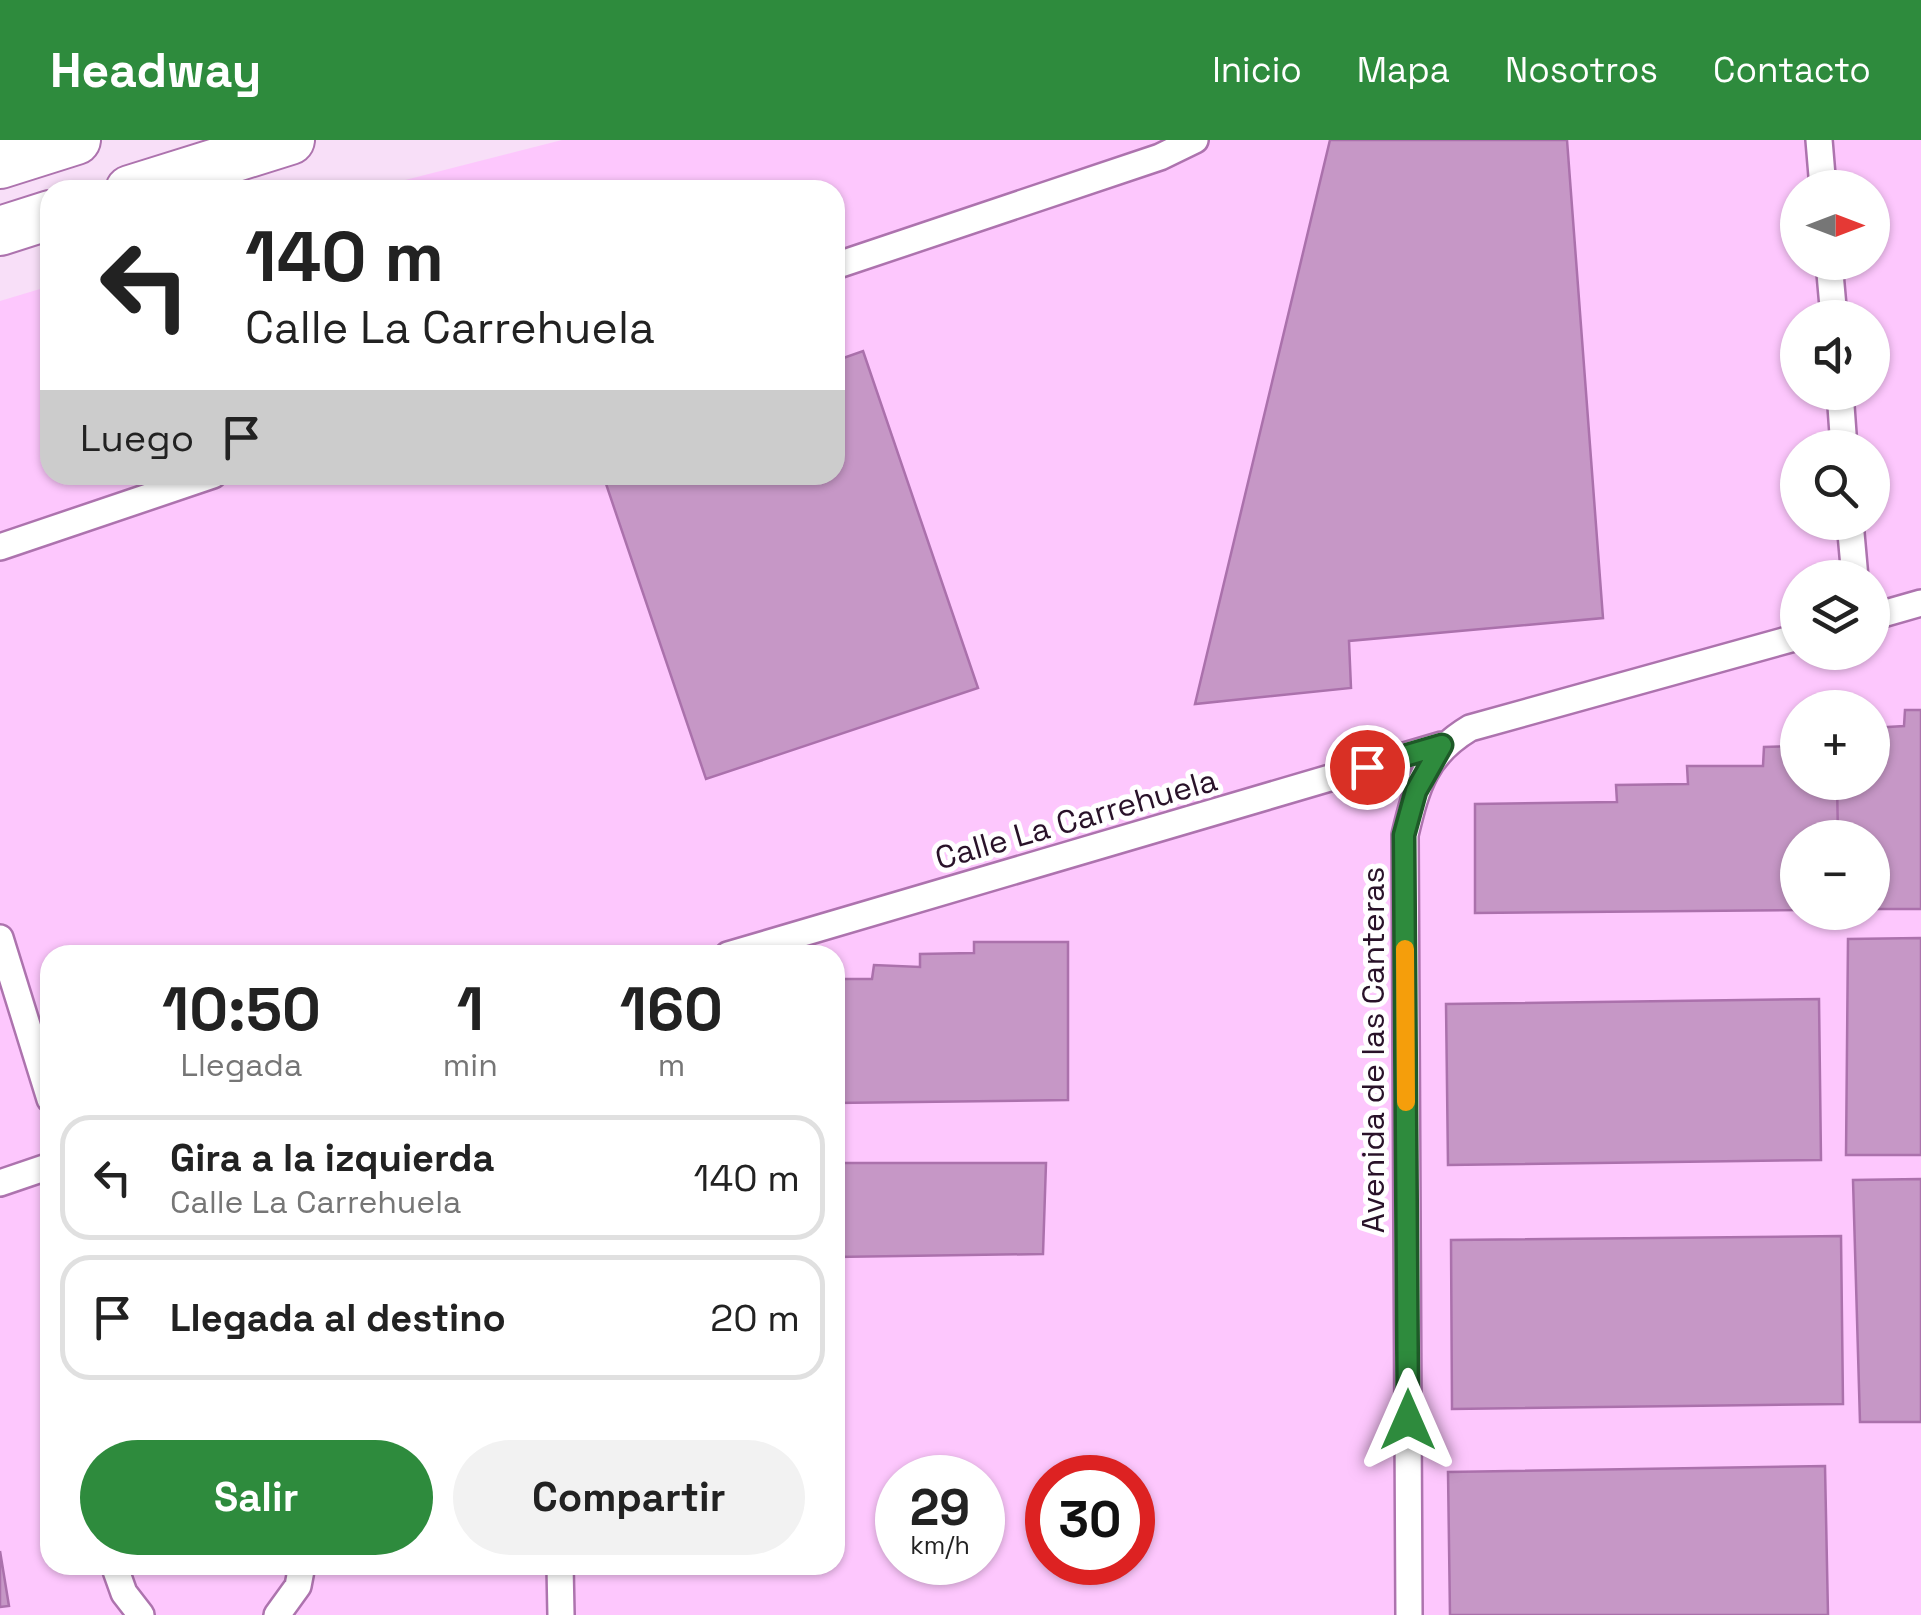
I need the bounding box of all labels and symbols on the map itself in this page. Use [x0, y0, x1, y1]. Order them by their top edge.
north arrow [1780, 170, 1890, 280]
pin [1325, 725, 1410, 810]
street label: Calle La Carrehuela [930, 760, 1222, 878]
street label: Avenida de las Canteras [1353, 867, 1393, 1233]
position arrow [1356, 1368, 1460, 1472]
speed limit sign: 30 [1025, 1455, 1155, 1585]

